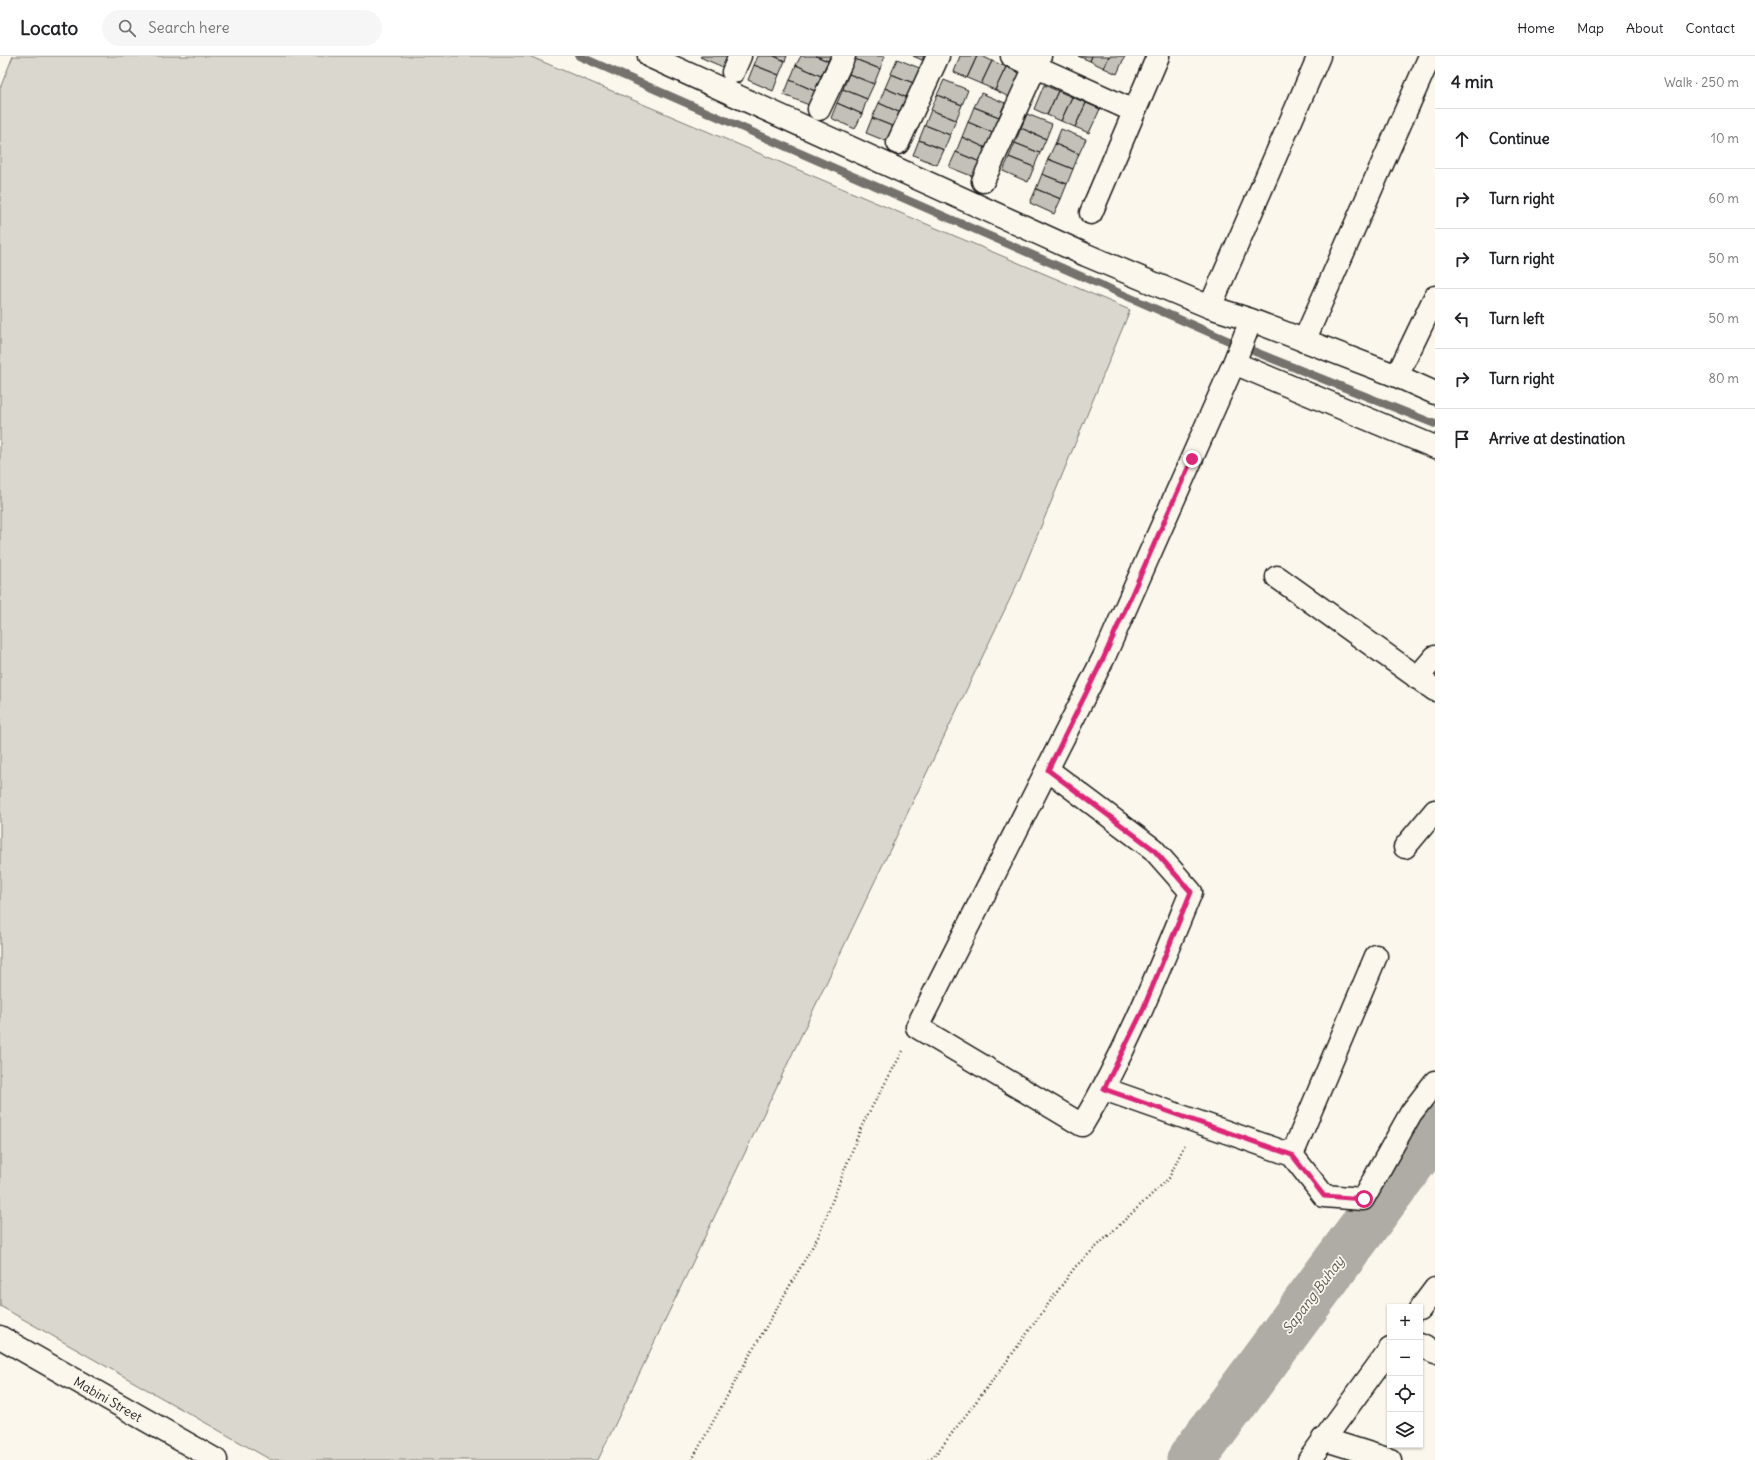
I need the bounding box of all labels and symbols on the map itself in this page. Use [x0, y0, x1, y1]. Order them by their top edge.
route end [1183, 450, 1201, 468]
route start [1355, 1190, 1373, 1208]
water label: Sapang Buhay [1278, 1252, 1349, 1337]
street label: Mabini Street [71, 1373, 146, 1426]

